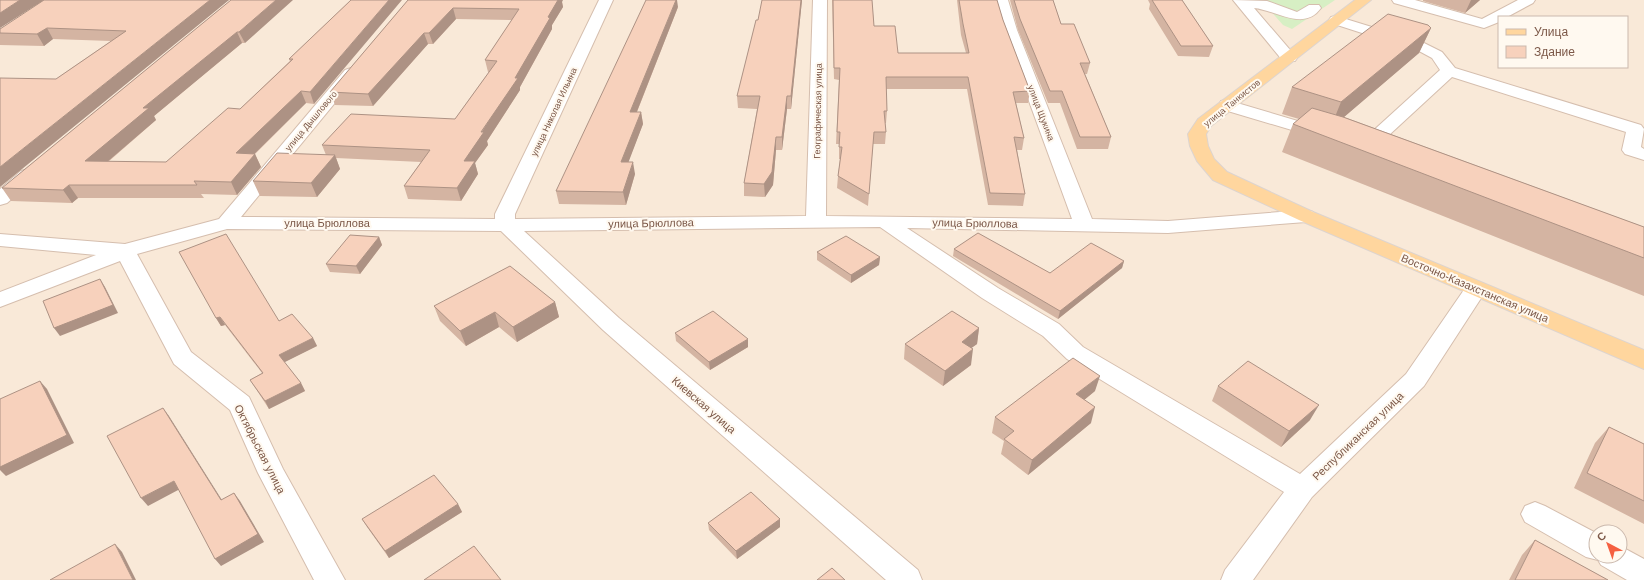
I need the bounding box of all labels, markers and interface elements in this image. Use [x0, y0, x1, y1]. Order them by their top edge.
legend [1498, 16, 1628, 68]
text: Улица [1534, 25, 1568, 39]
text: Здание [1534, 45, 1575, 59]
street label: Географическая улица [812, 63, 824, 159]
street label: улица Николая Ильина [529, 66, 579, 158]
street label: улица Танкистов [1202, 77, 1262, 129]
street label: улица Щукина [1026, 84, 1056, 142]
street label: улица Дышлового [283, 89, 339, 153]
street label: улица Брюллова [608, 216, 695, 230]
street label: улица Брюллова [932, 216, 1019, 230]
street label: улица Брюллова [284, 217, 371, 229]
street label: Восточно-Казахстанская улица [1400, 251, 1551, 325]
street label: Киевская улица [670, 374, 739, 436]
street label: Республиканская улица [1310, 389, 1407, 483]
street label: Октябрьская улица [232, 402, 288, 496]
north arrow [1588, 524, 1628, 564]
text: С [1595, 529, 1608, 544]

